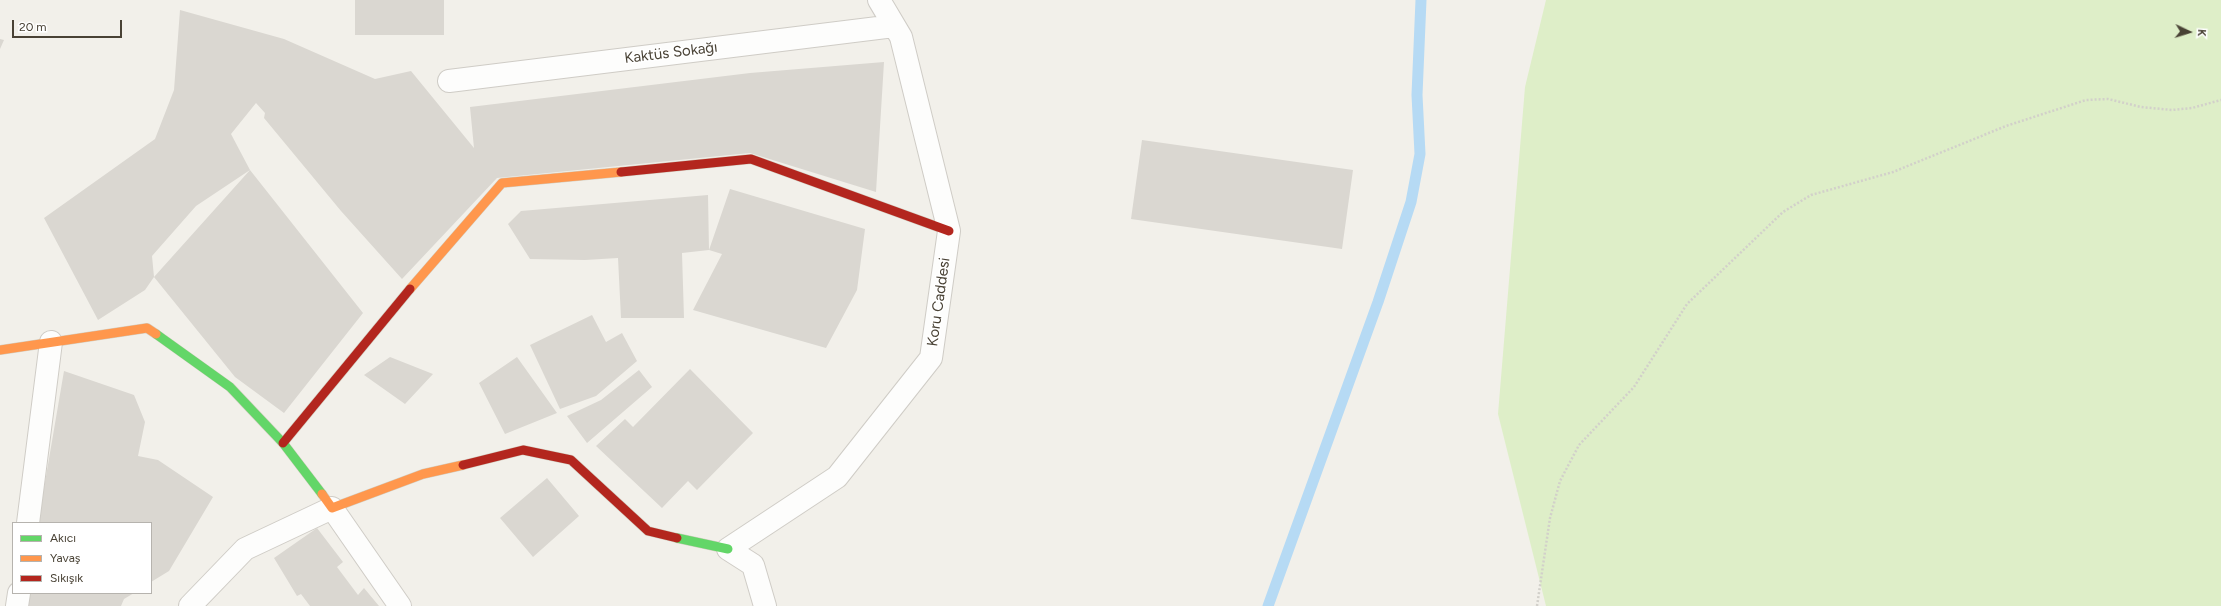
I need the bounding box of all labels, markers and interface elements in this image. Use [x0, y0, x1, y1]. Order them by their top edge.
scale bar [14, 12, 124, 38]
north arrow [2169, 12, 2209, 52]
text: 20 m [19, 20, 47, 34]
text: K [2195, 29, 2208, 37]
street label: Kaktüs Sokağı [623, 38, 719, 68]
street label: Koru Caddesi [924, 256, 954, 348]
legend [12, 522, 152, 594]
text: Akıcı [50, 531, 76, 545]
text: Yavaş [50, 551, 80, 565]
text: Sıkışık [50, 571, 83, 585]

